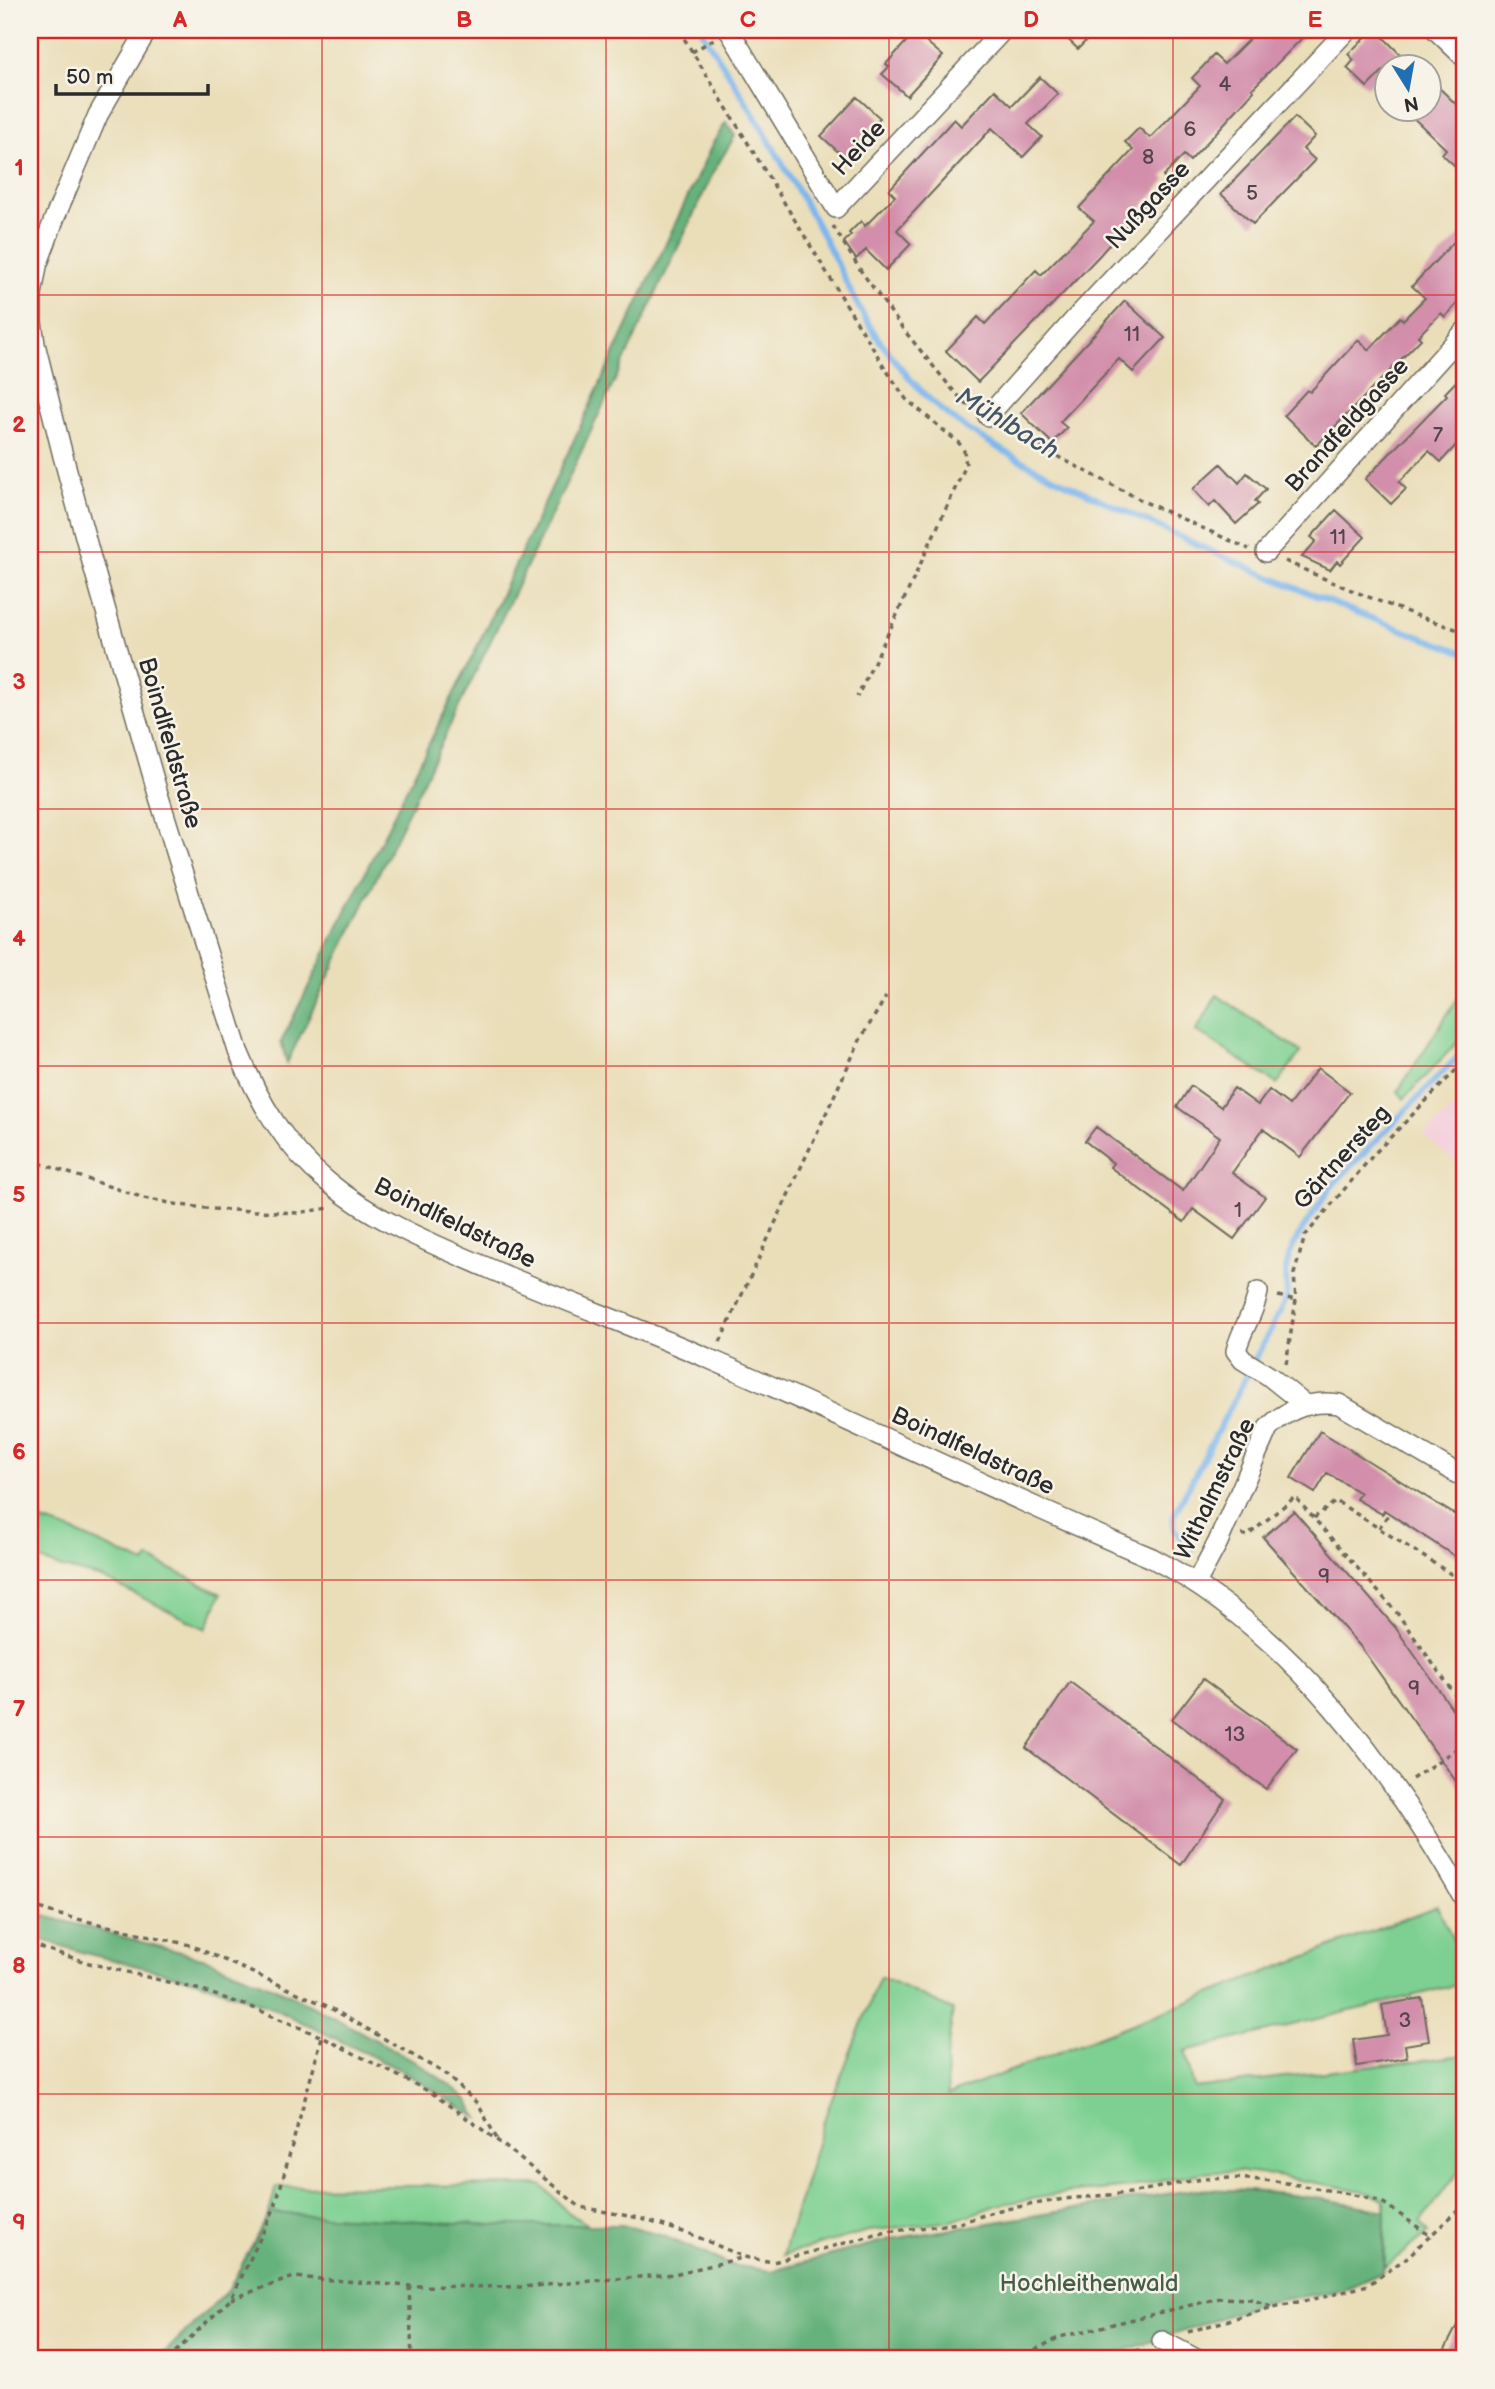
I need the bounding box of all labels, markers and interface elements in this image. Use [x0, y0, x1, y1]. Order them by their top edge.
text: A [172, 6, 188, 34]
text: B [456, 6, 472, 34]
text: C [740, 6, 756, 34]
text: D [1023, 6, 1039, 34]
text: E [1308, 6, 1323, 34]
scale bar [56, 52, 208, 96]
north arrow [1372, 52, 1442, 122]
text: 50 m [66, 65, 113, 90]
house number: 4 [1219, 72, 1232, 97]
text: N [1402, 91, 1420, 116]
street label: Heide [826, 114, 892, 182]
house number: 6 [1184, 117, 1197, 142]
house number: 8 [1142, 145, 1154, 170]
text: 1 [14, 154, 24, 182]
street label: Nußgasse [1100, 155, 1196, 255]
house number: 5 [1246, 181, 1258, 206]
house number: 11 [1124, 322, 1140, 347]
street label: Brandfeldgasse [1279, 352, 1415, 498]
water label: Mühlbach [950, 381, 1064, 467]
text: 2 [12, 411, 26, 439]
house number: 7 [1433, 423, 1444, 448]
house number: 11 [1330, 525, 1346, 550]
street label: Boindlfeldstraße [132, 654, 208, 832]
text: 3 [12, 668, 26, 696]
text: 4 [12, 925, 26, 953]
street label: Gärtnersteg [1287, 1099, 1397, 1215]
street label: Boindlfeldstraße [369, 1171, 541, 1275]
text: 5 [12, 1181, 26, 1209]
house number: 1 [1234, 1198, 1242, 1223]
street label: Boindlfeldstraße [887, 1401, 1059, 1501]
street label: Withalmstraße [1168, 1413, 1262, 1565]
text: 6 [12, 1438, 26, 1466]
house number: 9 [1318, 1564, 1330, 1589]
house number: 9 [1408, 1676, 1420, 1701]
text: 7 [13, 1695, 26, 1723]
house number: 13 [1224, 1722, 1246, 1747]
text: 8 [12, 1952, 26, 1980]
house number: 3 [1399, 2008, 1411, 2033]
text: 9 [12, 2209, 26, 2237]
park label: Hochleithenwald [1000, 2269, 1178, 2298]

